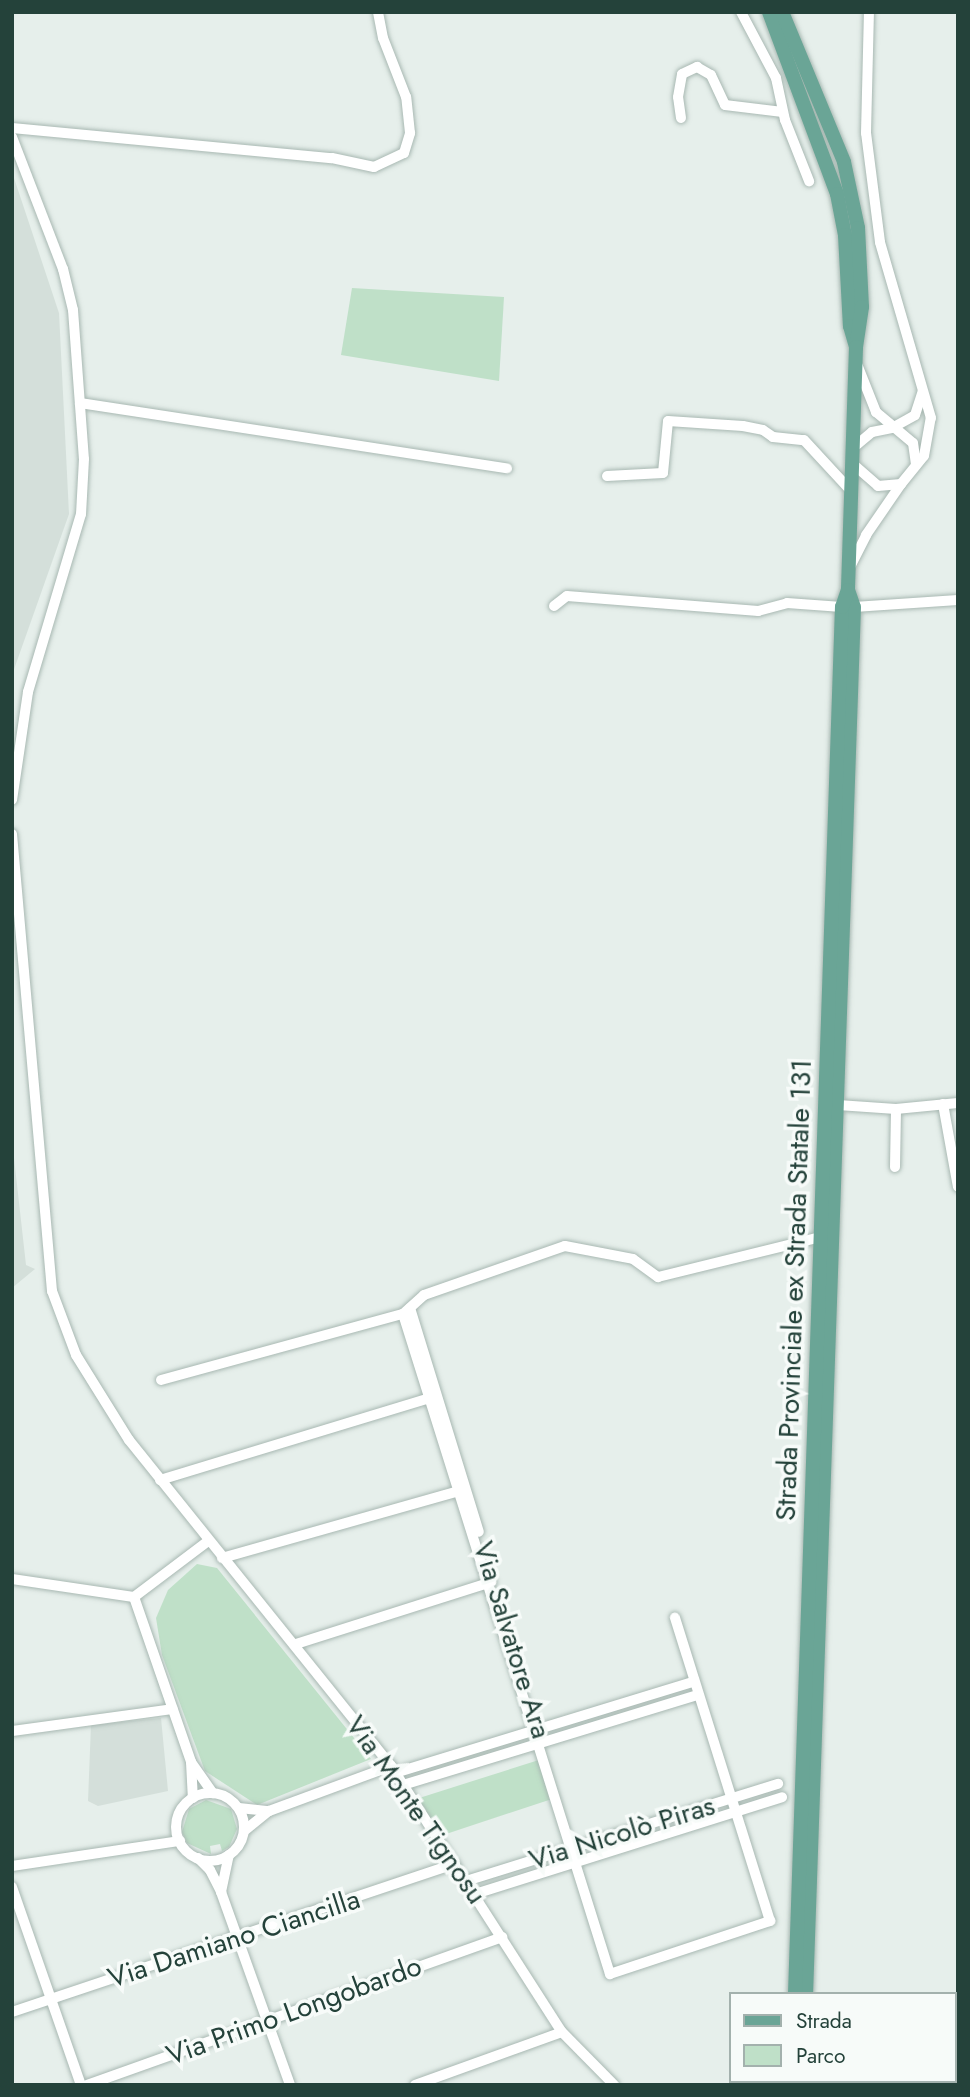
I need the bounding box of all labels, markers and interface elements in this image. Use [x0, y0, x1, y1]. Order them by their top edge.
street label: Strada Provinciale ex Strada Statale 131 [769, 1059, 819, 1521]
street label: Via Salvatore Ara [466, 1537, 558, 1743]
street label: Via Monte Tignosu [339, 1709, 493, 1911]
street label: Via Nicolò Piras [525, 1789, 719, 1877]
street label: Via Damiano Ciancilla [104, 1882, 364, 1996]
street label: Via Primo Longobardo [162, 1949, 426, 2073]
legend [729, 1992, 956, 2083]
text: Strada [796, 2006, 852, 2036]
text: Parco [796, 2041, 845, 2071]

